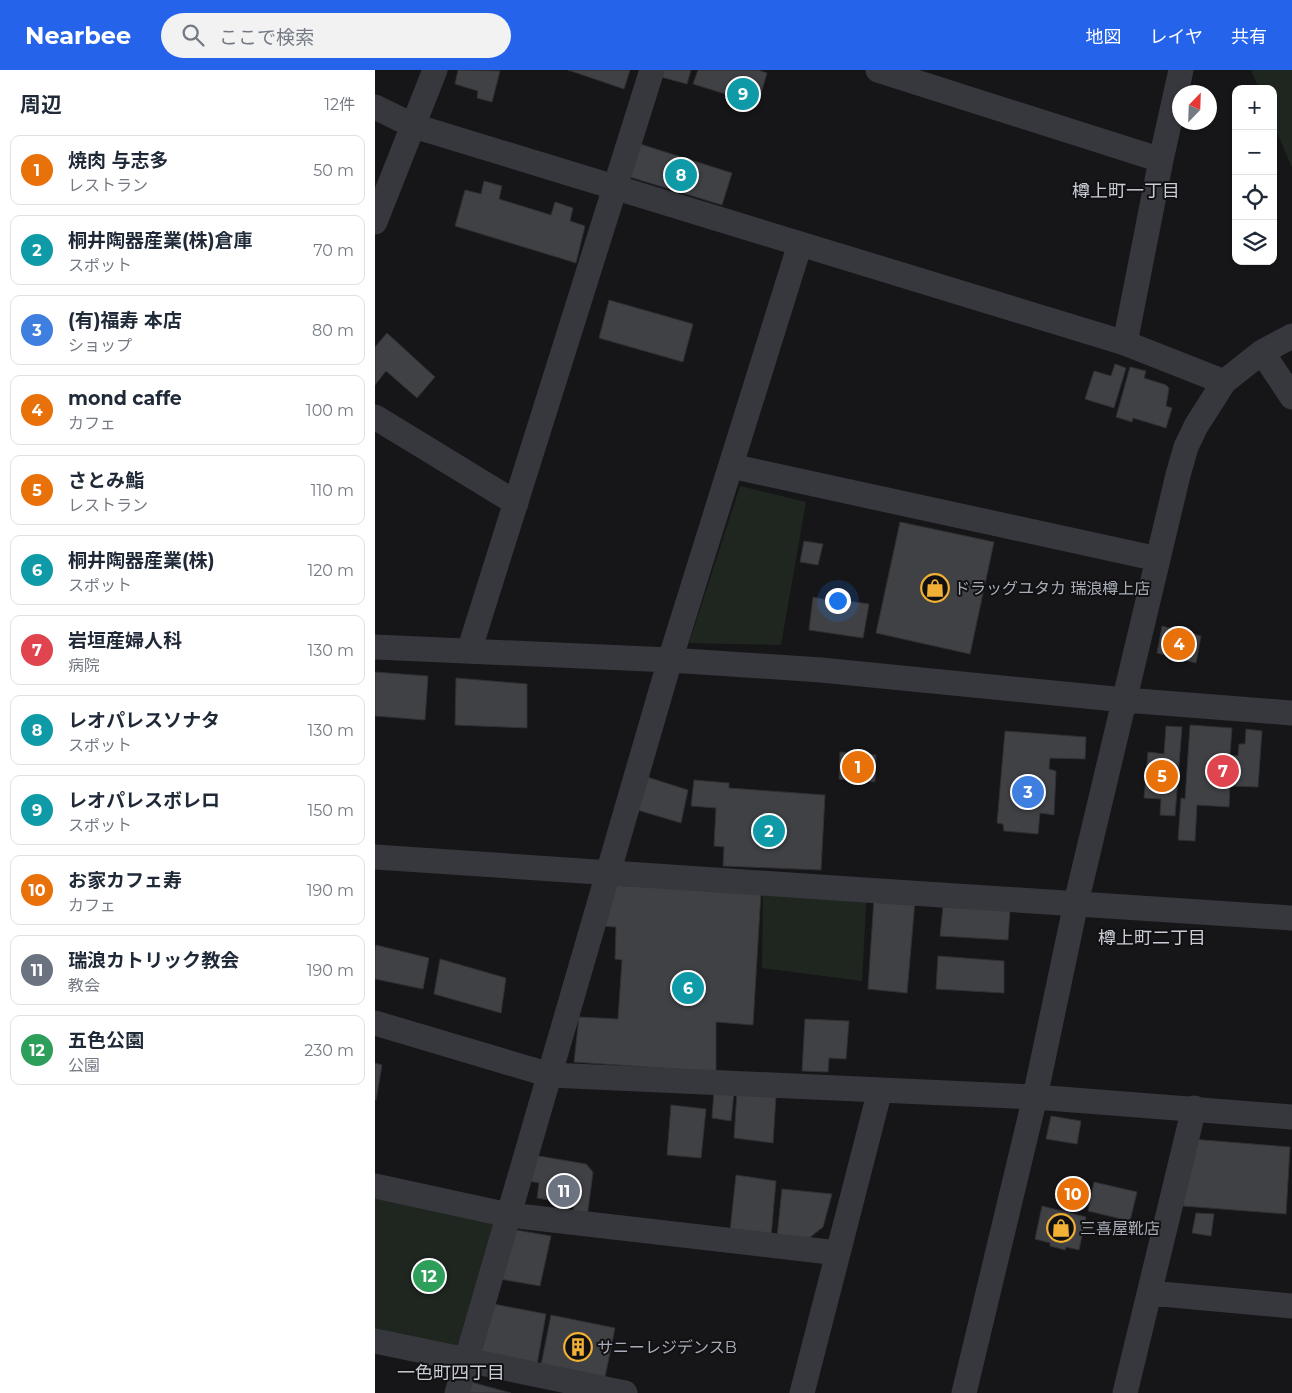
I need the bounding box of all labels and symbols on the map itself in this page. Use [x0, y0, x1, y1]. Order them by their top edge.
pin: 9 [727, 75, 759, 113]
north arrow [1172, 85, 1217, 130]
pin: 8 [665, 156, 697, 194]
district label: 樽上町一丁目 [1072, 180, 1180, 202]
shop icon: ドラッグユタカ 瑞浪樽上店 [920, 573, 950, 603]
place label: ドラッグユタカ 瑞浪樽上店 [954, 579, 1150, 598]
your location [825, 588, 851, 614]
pin: 4 [1163, 625, 1195, 663]
pin: 1 [842, 748, 874, 786]
pin: 7 [1207, 752, 1239, 790]
pin: 5 [1146, 757, 1178, 795]
pin: 3 [1012, 773, 1044, 811]
pin: 2 [753, 812, 785, 850]
district label: 樽上町二丁目 [1098, 927, 1206, 949]
pin: 6 [672, 969, 704, 1007]
pin: 11 [548, 1172, 580, 1210]
pin: 10 [1057, 1175, 1089, 1213]
shop icon: 三喜屋靴店 [1046, 1213, 1076, 1243]
place label: 三喜屋靴店 [1080, 1219, 1160, 1238]
pin: 12 [413, 1257, 445, 1295]
building icon: サニーレジデンスB [563, 1332, 593, 1362]
place label: サニーレジデンスB [597, 1338, 737, 1357]
district label: 一色町四丁目 [397, 1362, 505, 1384]

